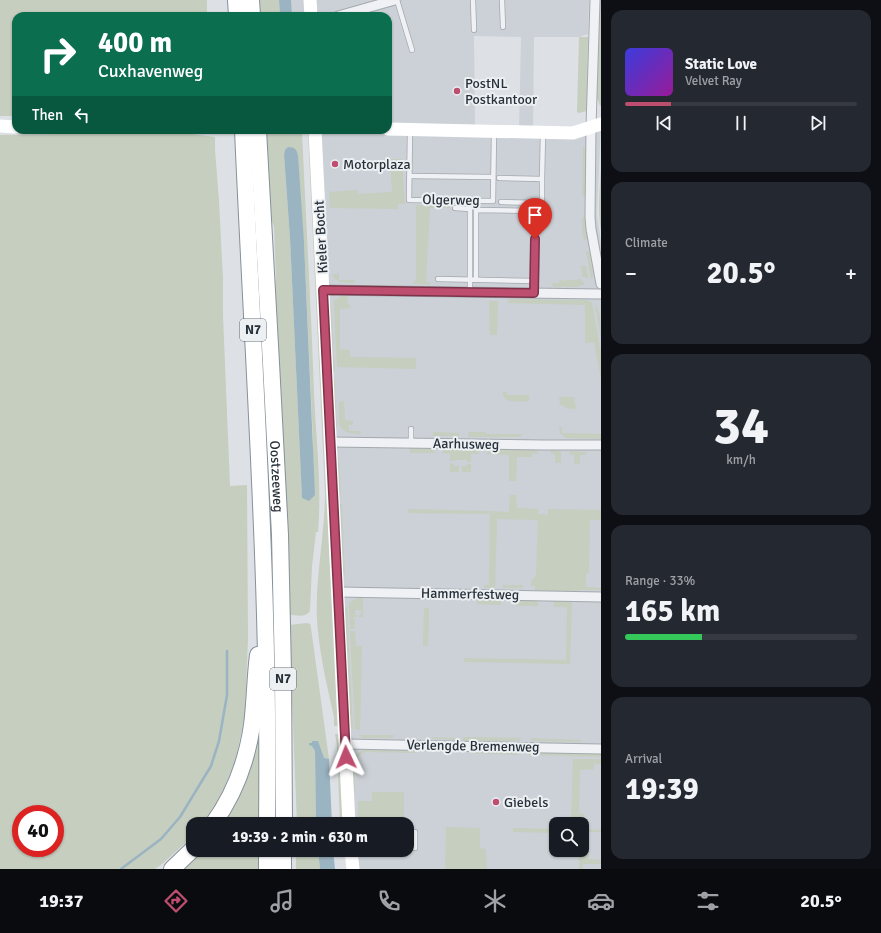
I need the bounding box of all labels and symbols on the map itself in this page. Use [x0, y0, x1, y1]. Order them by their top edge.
place label: PostNL Postkantoor [465, 75, 538, 108]
marker: PostNL Postkantoor [452, 86, 462, 96]
place label: Motorplaza [343, 156, 411, 173]
marker: Motorplaza [330, 159, 340, 169]
street label: Olgerweg [422, 191, 480, 209]
pin [518, 198, 552, 239]
street label: Kieler Bocht [311, 200, 331, 274]
road number: N7 [240, 319, 266, 341]
street label: Aarhusweg [433, 435, 499, 453]
street label: Oostzeeweg [267, 440, 287, 513]
street label: Hammerfestweg [421, 585, 519, 603]
road number: N7 [270, 668, 296, 690]
position arrow [325, 736, 367, 778]
street label: Verlengde Bremenweg [406, 736, 540, 756]
place label: Giebels [504, 794, 548, 811]
marker: Giebels [491, 797, 501, 807]
speed limit sign: 40 [12, 805, 64, 857]

